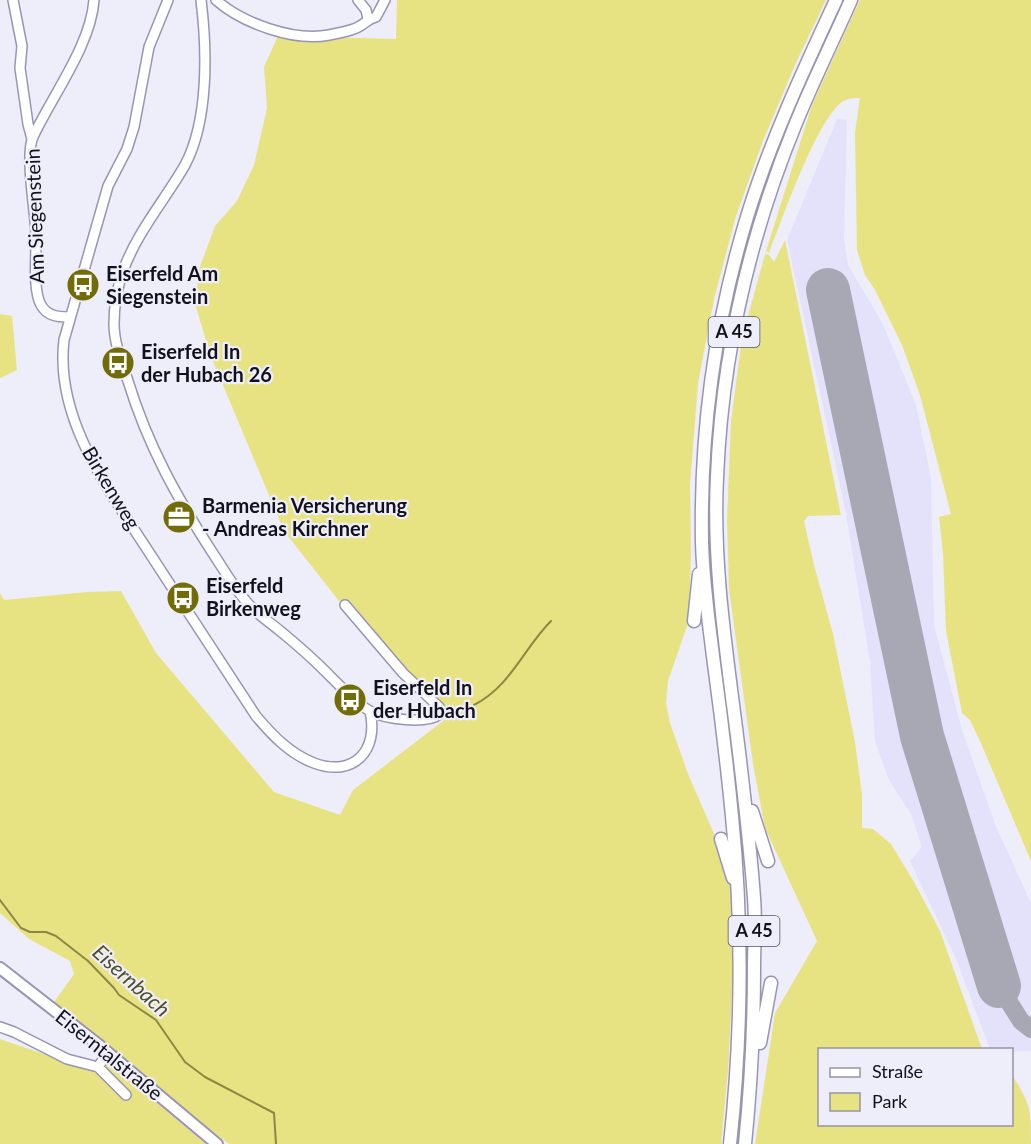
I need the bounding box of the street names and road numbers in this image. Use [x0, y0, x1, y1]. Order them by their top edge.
street label: Am Siegenstein [20, 148, 48, 284]
road number: A 45 [708, 317, 760, 347]
street label: Birkenweg [78, 442, 146, 533]
road number: A 45 [728, 916, 780, 946]
street label: Eiserntalstraße [51, 1004, 168, 1105]

